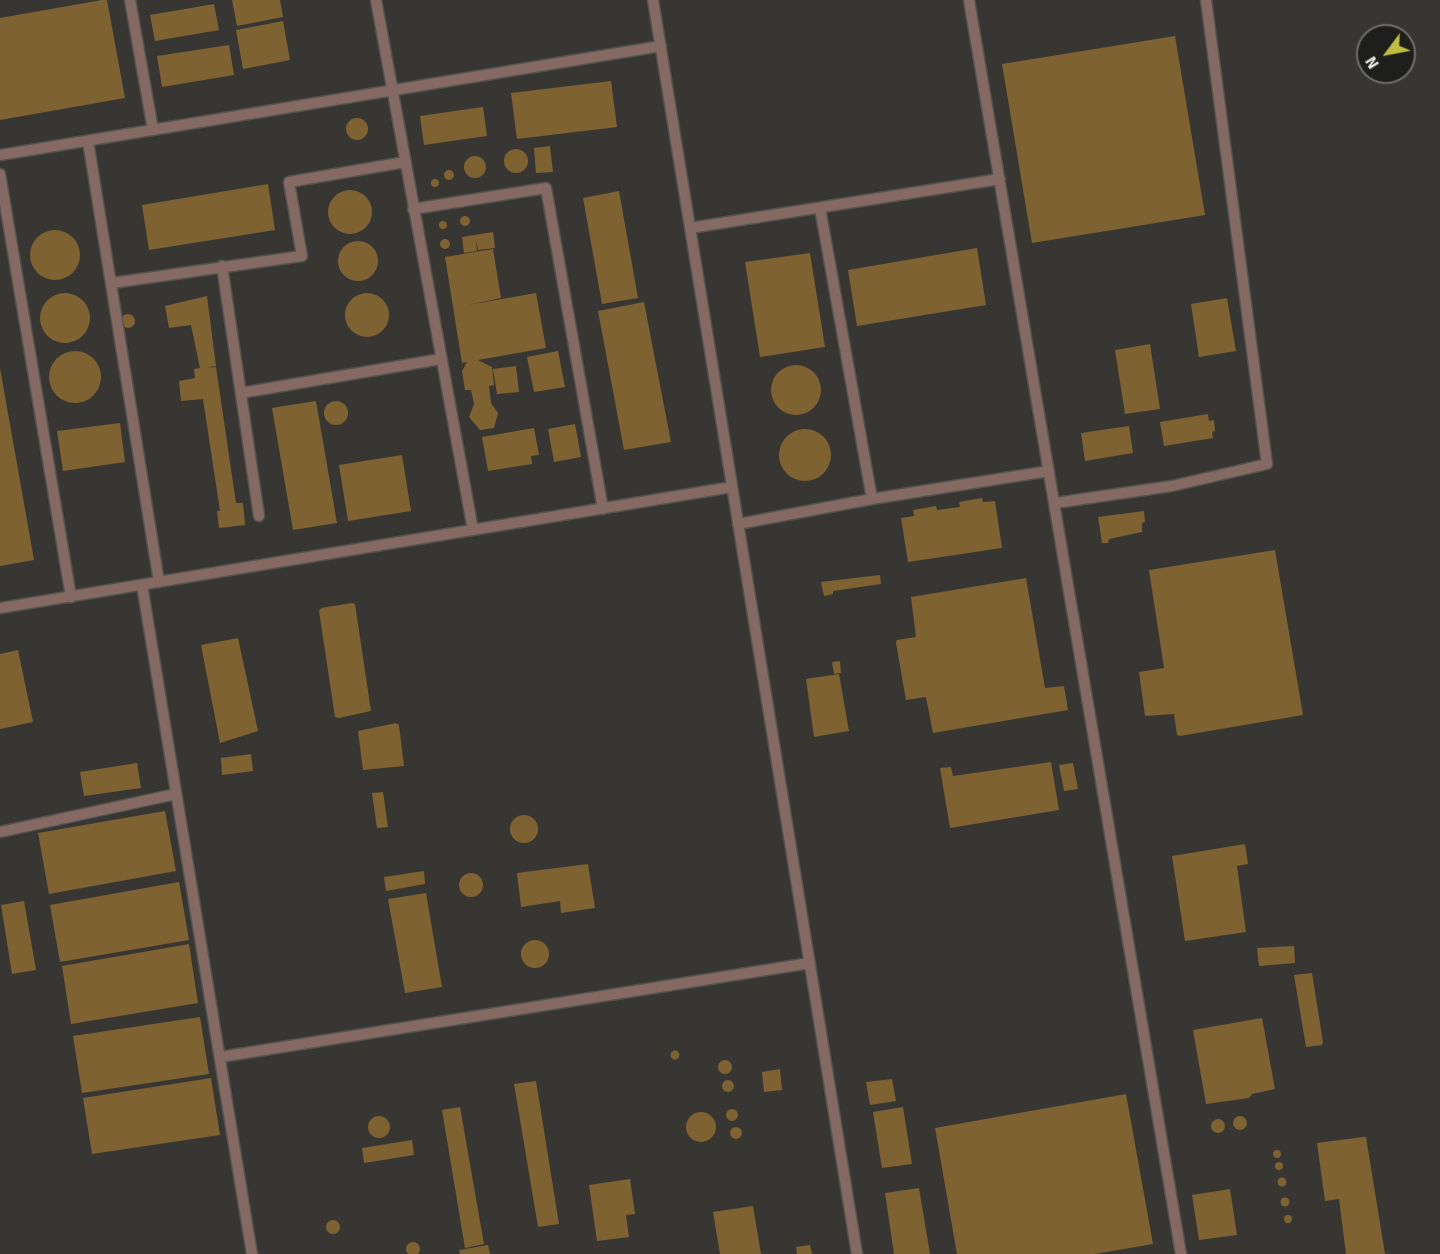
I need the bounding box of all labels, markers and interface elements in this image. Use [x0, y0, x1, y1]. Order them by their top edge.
north arrow [1356, 24, 1416, 84]
text: N [1361, 52, 1384, 73]

